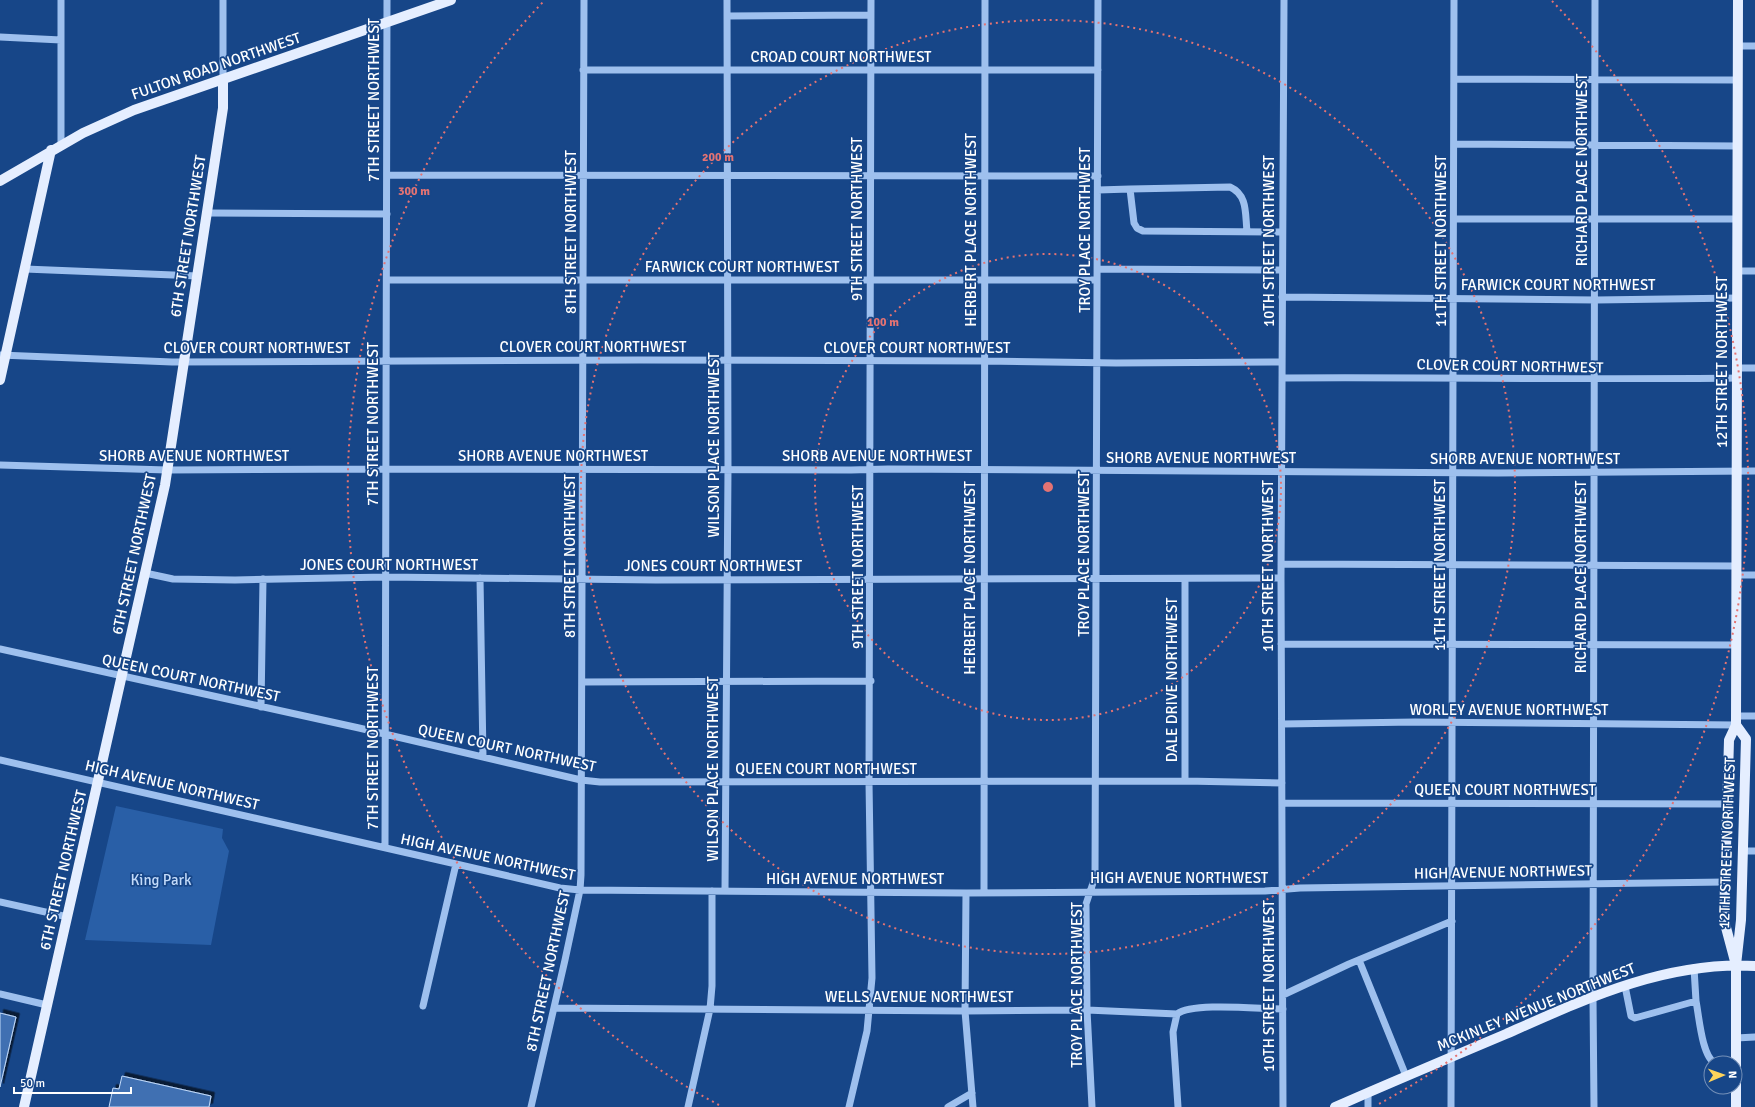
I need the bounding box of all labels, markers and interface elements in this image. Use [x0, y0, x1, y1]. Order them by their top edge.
street label: 7TH STREET NORTHWEST [365, 17, 383, 182]
street label: FULTON ROAD NORTHWEST [129, 28, 304, 103]
street label: CROAD COURT NORTHWEST [751, 48, 932, 66]
street label: RICHARD PLACE NORTHWEST [1573, 73, 1591, 266]
street label: HERBERT PLACE NORTHWEST [962, 133, 980, 327]
street label: 9TH STREET NORTHWEST [848, 136, 866, 301]
street label: TROY PLACE NORTHWEST [1076, 147, 1094, 313]
street label: 8TH STREET NORTHWEST [562, 149, 580, 314]
text: 200 m [702, 150, 734, 165]
street label: 6TH STREET NORTHWEST [166, 153, 210, 318]
street label: 10TH STREET NORTHWEST [1260, 154, 1278, 327]
street label: 11TH STREET NORTHWEST [1432, 154, 1450, 327]
text: 300 m [398, 184, 430, 199]
street label: FARWICK COURT NORTHWEST [645, 258, 840, 276]
street label: 12TH STREET NORTHWEST [1713, 275, 1731, 448]
street label: FARWICK COURT NORTHWEST [1461, 276, 1656, 294]
text: 100 m [867, 315, 899, 330]
street label: CLOVER COURT NORTHWEST [500, 338, 687, 356]
street label: CLOVER COURT NORTHWEST [164, 339, 351, 357]
street label: CLOVER COURT NORTHWEST [824, 339, 1011, 357]
street label: 7TH STREET NORTHWEST [364, 341, 382, 506]
street label: WILSON PLACE NORTHWEST [705, 352, 723, 538]
street label: CLOVER COURT NORTHWEST [1416, 355, 1604, 377]
street label: SHORB AVENUE NORTHWEST [99, 447, 290, 465]
street label: SHORB AVENUE NORTHWEST [458, 447, 649, 465]
street label: SHORB AVENUE NORTHWEST [782, 447, 973, 465]
street label: SHORB AVENUE NORTHWEST [1106, 449, 1297, 467]
street label: SHORB AVENUE NORTHWEST [1430, 450, 1621, 468]
street label: 6TH STREET NORTHWEST [108, 471, 160, 636]
street label: TROY PLACE NORTHWEST [1075, 471, 1093, 637]
street label: 8TH STREET NORTHWEST [561, 473, 579, 638]
street label: 11TH STREET NORTHWEST [1431, 478, 1449, 651]
street label: 10TH STREET NORTHWEST [1259, 479, 1277, 652]
centre of rings [1041, 480, 1055, 494]
street label: RICHARD PLACE NORTHWEST [1572, 480, 1590, 673]
street label: HERBERT PLACE NORTHWEST [961, 481, 979, 675]
street label: 9TH STREET NORTHWEST [849, 484, 867, 649]
street label: JONES COURT NORTHWEST [300, 556, 479, 574]
street label: JONES COURT NORTHWEST [624, 557, 803, 575]
street label: DALE DRIVE NORTHWEST [1163, 597, 1181, 762]
street label: QUEEN COURT NORTHWEST [100, 650, 282, 706]
street label: 7TH STREET NORTHWEST [364, 665, 382, 830]
street label: WILSON PLACE NORTHWEST [704, 676, 722, 862]
street label: WORLEY AVENUE NORTHWEST [1410, 701, 1609, 719]
street label: QUEEN COURT NORTHWEST [416, 720, 598, 776]
street label: HIGH AVENUE NORTHWEST [83, 756, 261, 814]
street label: 12TH STREET NORTHWEST [1715, 756, 1739, 929]
street label: QUEEN COURT NORTHWEST [735, 760, 917, 778]
street label: QUEEN COURT NORTHWEST [1414, 781, 1596, 799]
street label: 6TH STREET NORTHWEST [36, 788, 90, 952]
street label: HIGH AVENUE NORTHWEST [399, 830, 578, 884]
street label: HIGH AVENUE NORTHWEST [1414, 861, 1593, 883]
street label: HIGH AVENUE NORTHWEST [1090, 869, 1269, 887]
street label: HIGH AVENUE NORTHWEST [766, 870, 945, 888]
park label: King Park [130, 871, 192, 889]
street label: 8TH STREET NORTHWEST [522, 888, 574, 1053]
street label: 10TH STREET NORTHWEST [1260, 899, 1278, 1072]
street label: TROY PLACE NORTHWEST [1068, 902, 1086, 1068]
street label: MCKINLEY AVENUE NORTHWEST [1434, 959, 1638, 1055]
street label: WELLS AVENUE NORTHWEST [825, 988, 1014, 1006]
north arrow [1703, 1055, 1743, 1095]
scale bar [14, 1069, 131, 1095]
text: N [1726, 1071, 1739, 1079]
text: 50 m [20, 1076, 45, 1091]

